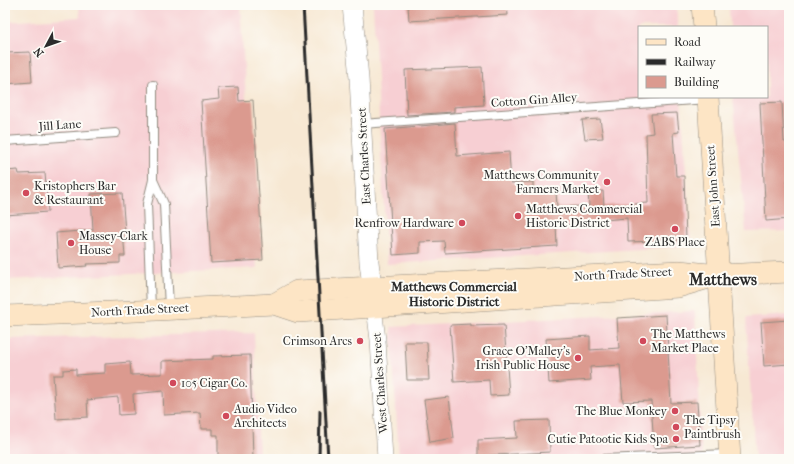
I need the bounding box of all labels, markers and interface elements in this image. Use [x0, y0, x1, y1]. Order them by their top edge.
north arrow [26, 26, 66, 66]
legend [638, 26, 768, 98]
text: Road [674, 35, 701, 49]
text: N [31, 44, 46, 60]
text: Railway [674, 55, 716, 69]
text: Building [674, 75, 719, 89]
street label: Cotton Gin Alley [490, 90, 578, 110]
street label: East Charles Street [354, 106, 374, 205]
street label: Jill Lane [37, 117, 82, 134]
street label: East John Street [703, 144, 723, 228]
place label: Matthews Community Farmers Market [484, 168, 600, 196]
marker: Matthews Community Farmers Market [602, 177, 612, 187]
place label: Kristophers Bar & Restaurant [34, 179, 117, 207]
marker: Kristophers Bar & Restaurant [21, 188, 31, 198]
place label: Matthews Commercial Historic District [526, 202, 643, 230]
marker: Matthews Commercial Historic District [513, 211, 523, 221]
place label: Renfrow Hardware [354, 216, 454, 230]
marker: Renfrow Hardware [457, 218, 467, 228]
marker: ZABS Place [670, 224, 680, 234]
place label: Massey-Clark House [79, 229, 149, 257]
place label: ZABS Place [645, 235, 705, 249]
marker: Massey-Clark House [66, 238, 76, 248]
street label: North Trade Street [574, 264, 673, 284]
district label: Matthews [688, 270, 757, 289]
district label: Matthews Commercial Historic District [390, 279, 517, 309]
street label: North Trade Street [91, 300, 190, 320]
place label: The Matthews Market Place [651, 327, 726, 355]
street label: West Charles Street [369, 331, 391, 435]
place label: Crimson Arcs [283, 334, 353, 348]
marker: Crimson Arcs [355, 336, 365, 346]
marker: The Matthews Market Place [638, 336, 648, 346]
place label: Grace O'Malley's Irish Public House [476, 344, 571, 372]
marker: Grace O'Malley's Irish Public House [573, 353, 583, 363]
place label: 105 Cigar Co. [181, 376, 247, 390]
marker: 105 Cigar Co. [168, 378, 178, 388]
place label: Audio Video Architects [233, 402, 297, 430]
place label: The Blue Monkey [575, 404, 668, 418]
marker: The Blue Monkey [670, 406, 680, 416]
marker: Audio Video Architects [221, 411, 231, 421]
place label: The Tipsy Paintbrush [684, 413, 741, 441]
marker: The Tipsy Paintbrush [671, 422, 681, 432]
place label: Cutie Patootie Kids Spa [548, 432, 668, 446]
marker: Cutie Patootie Kids Spa [671, 434, 681, 444]

